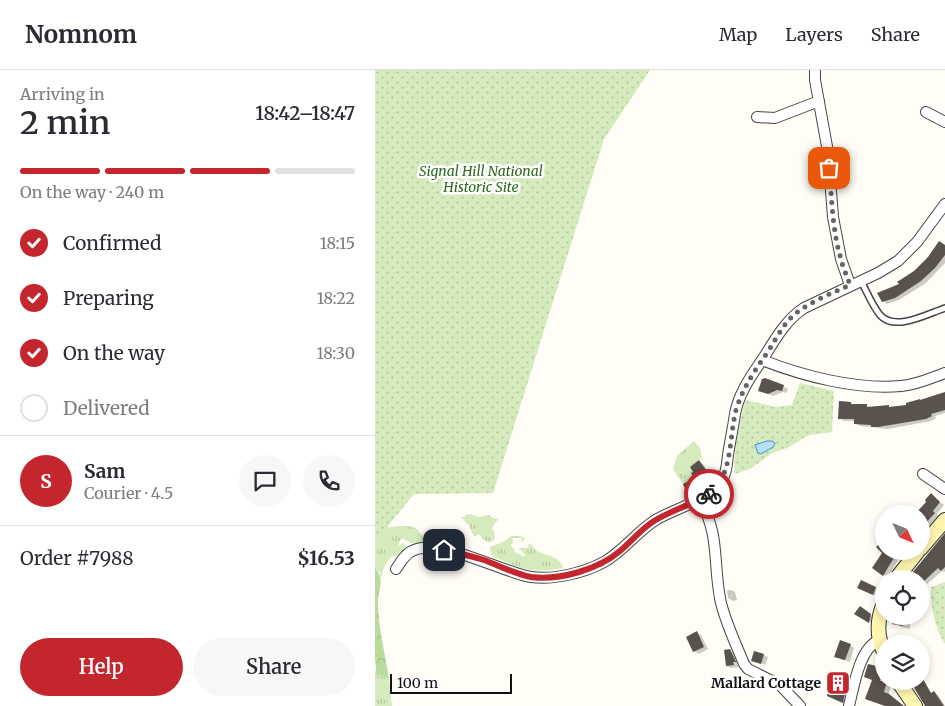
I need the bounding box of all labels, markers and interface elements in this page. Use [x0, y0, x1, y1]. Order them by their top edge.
text: Nomnom [25, 19, 137, 50]
text: Map [719, 23, 757, 46]
text: Layers [785, 23, 843, 46]
text: Share [871, 23, 920, 46]
text: Arriving in [20, 84, 105, 104]
text: 18:42–18:47 [255, 101, 355, 125]
text: 2 min [20, 103, 110, 143]
pin [808, 147, 850, 189]
icon: bag [815, 154, 843, 182]
park label: Signal Hill National Historic Site [419, 162, 543, 196]
text: On the way · 240 m [20, 182, 164, 202]
icon: check [20, 229, 48, 257]
text: Confirmed [63, 231, 161, 255]
text: 18:15 [320, 233, 355, 253]
icon: check [20, 284, 48, 312]
text: Preparing [63, 286, 154, 310]
text: 18:22 [317, 288, 355, 308]
icon: check [20, 339, 48, 367]
text: On the way [63, 341, 165, 365]
text: 18:30 [317, 343, 355, 363]
text: Delivered [63, 396, 150, 420]
button: chat [239, 455, 291, 507]
button: phone [303, 455, 355, 507]
text: Sam [84, 459, 125, 483]
text: S [40, 469, 52, 493]
courier [684, 469, 734, 519]
icon: bike [695, 480, 723, 508]
text: Courier · 4.5 [84, 483, 173, 503]
north arrow [875, 505, 930, 560]
map controls [875, 505, 930, 690]
pin [423, 529, 465, 571]
icon: home [430, 536, 458, 564]
text: Order #7988 [20, 546, 134, 570]
text: $16.53 [297, 546, 355, 570]
button: locate [875, 570, 930, 625]
button: layers [875, 635, 930, 690]
button: Help [20, 638, 183, 696]
button: Share [193, 638, 355, 696]
building icon: Mallard Cottage [825, 670, 851, 696]
scale bar [390, 671, 513, 694]
text: 100 m [397, 674, 438, 692]
place label: Mallard Cottage [711, 674, 821, 692]

